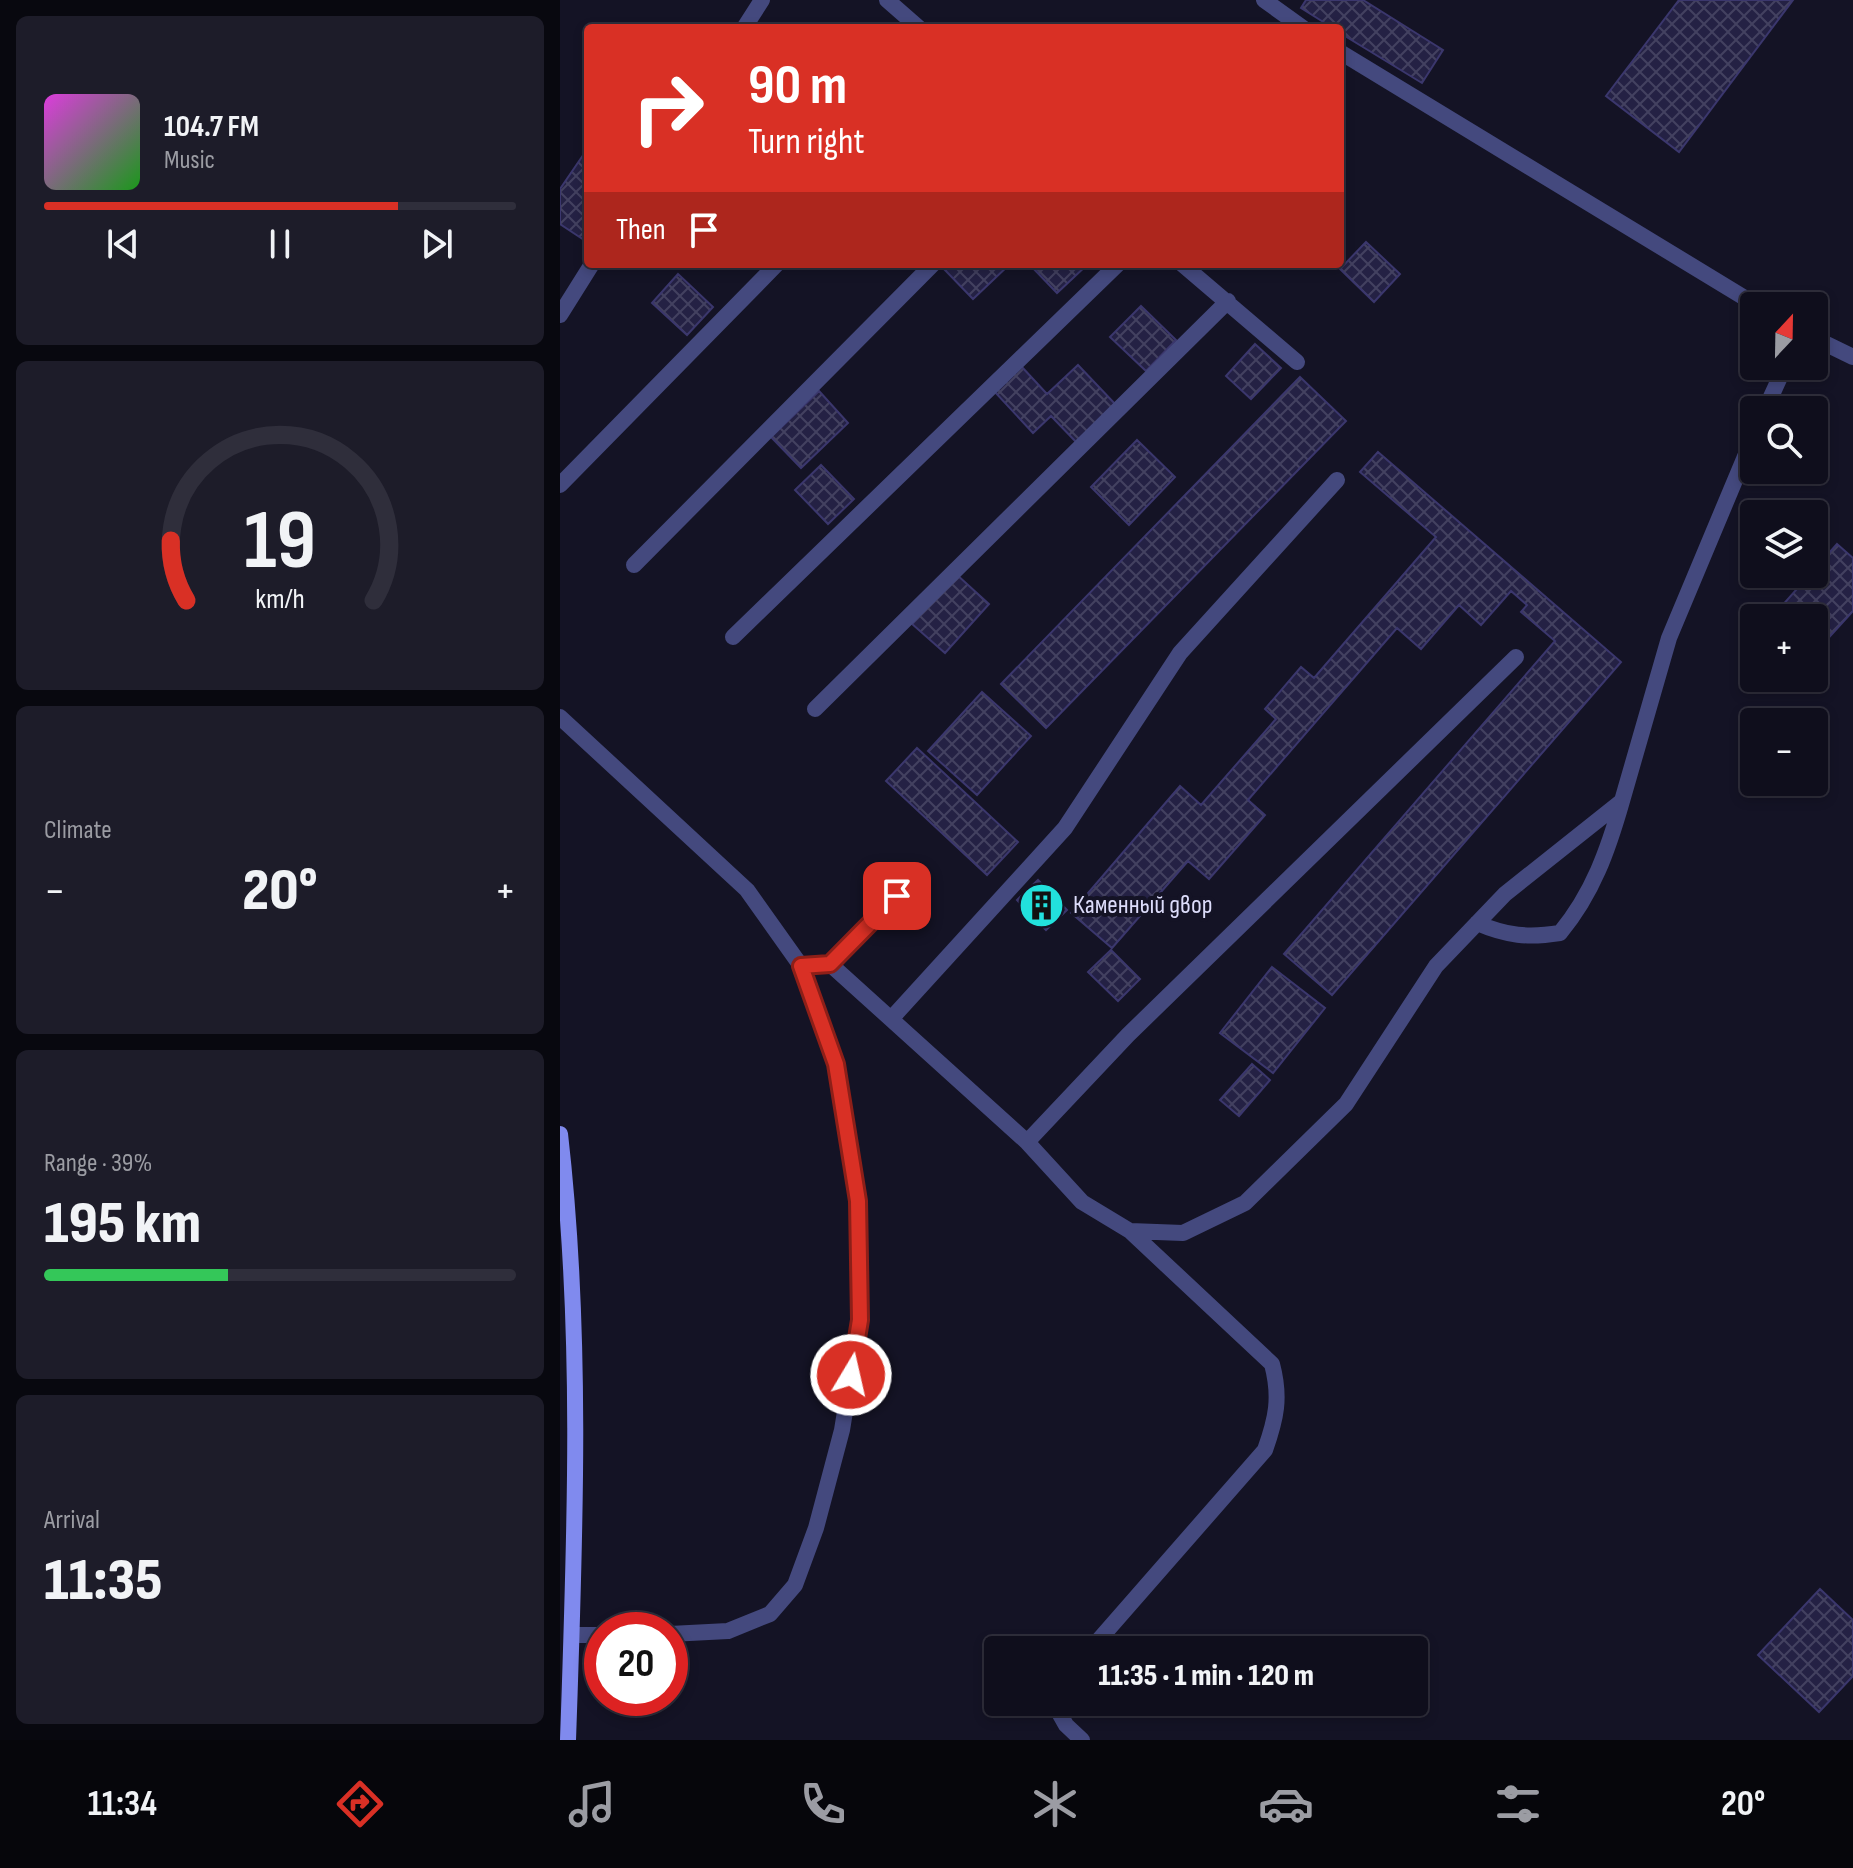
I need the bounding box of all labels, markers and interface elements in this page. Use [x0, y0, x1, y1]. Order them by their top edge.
text: 90 m [748, 53, 847, 120]
icon: right [616, 56, 720, 160]
text: 104.7 FM [164, 109, 259, 145]
text: Turn right [748, 121, 865, 164]
text: Music [164, 145, 215, 176]
icon: arrive [682, 208, 726, 252]
text: Then [616, 212, 666, 248]
icon: previous [101, 222, 145, 266]
icon: pause [258, 222, 302, 266]
icon: next [415, 222, 459, 266]
north arrow [1740, 292, 1828, 380]
map controls [1740, 292, 1828, 796]
button: search [1740, 396, 1828, 484]
text: 19 [244, 492, 316, 592]
button: layers [1740, 500, 1828, 588]
text: km/h [255, 582, 305, 617]
button: + [1740, 604, 1828, 692]
button: − [1740, 708, 1828, 796]
text: Climate [44, 815, 112, 846]
text: 20° [242, 855, 318, 927]
pin [863, 862, 931, 930]
text: − [44, 865, 66, 918]
text: + [494, 865, 516, 918]
icon: arrive [875, 874, 919, 918]
building icon: Каменный двор [1018, 881, 1066, 929]
place label: Каменный двор [1073, 890, 1213, 921]
text: Range · 39% [44, 1148, 152, 1179]
text: 195 km [44, 1188, 201, 1260]
position arrow [809, 1333, 893, 1417]
text: Arrival [44, 1505, 100, 1536]
text: 11:35 [44, 1545, 163, 1617]
speed limit sign: 20 [584, 1612, 688, 1716]
text: 11:35 · 1 min · 120 m [1098, 1658, 1314, 1694]
icon: directions [332, 1776, 388, 1832]
icon: music [564, 1776, 620, 1832]
icon: phone [795, 1776, 851, 1832]
icon: climate [1027, 1776, 1083, 1832]
icon: car [1258, 1776, 1314, 1832]
icon: filters [1490, 1776, 1546, 1832]
text: 11:34 [88, 1783, 157, 1826]
text: 20° [1721, 1783, 1765, 1826]

